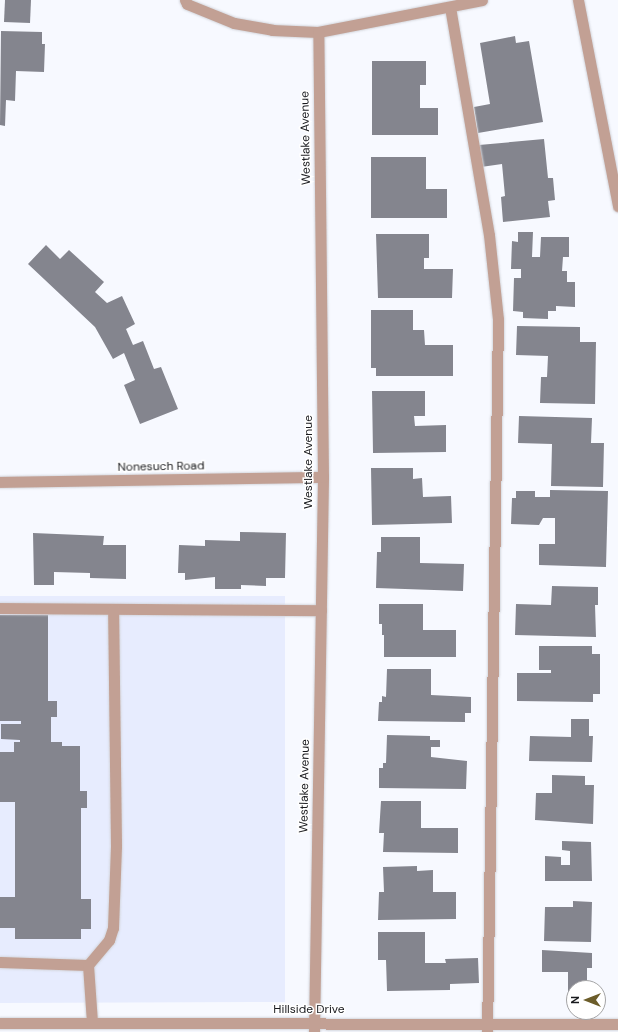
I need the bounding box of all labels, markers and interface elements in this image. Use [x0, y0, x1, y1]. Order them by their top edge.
street label: Westlake Avenue [298, 91, 314, 185]
street label: Westlake Avenue [302, 415, 316, 509]
street label: Nonesuch Road [117, 459, 205, 475]
street label: Westlake Avenue [297, 739, 313, 833]
north arrow [566, 980, 606, 1020]
text: N [568, 996, 582, 1004]
street label: Hillside Drive [273, 1003, 345, 1017]

